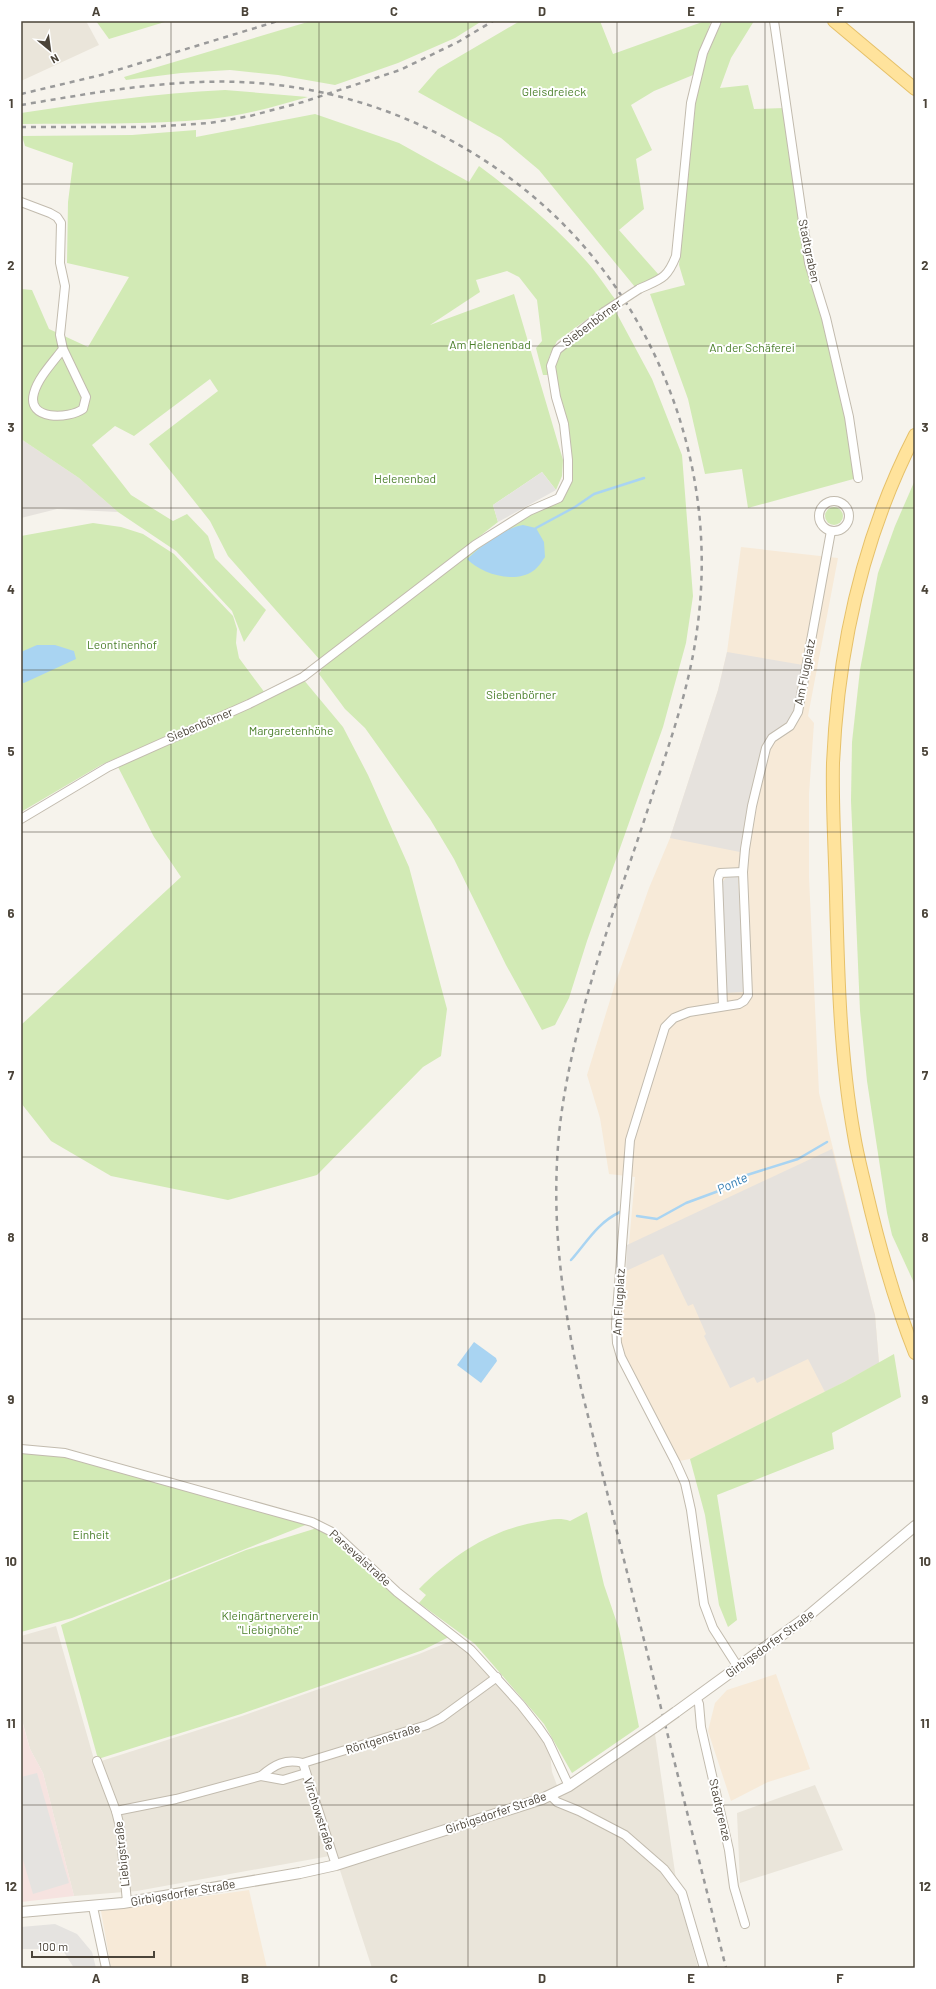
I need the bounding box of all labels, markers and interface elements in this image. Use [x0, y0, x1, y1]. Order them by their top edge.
text: A [92, 3, 101, 19]
text: B [241, 3, 249, 19]
text: C [390, 3, 398, 19]
text: D [538, 3, 546, 19]
text: E [687, 3, 695, 19]
text: F [836, 3, 844, 19]
north arrow [30, 30, 70, 70]
text: N [49, 52, 61, 67]
park label: Gleisdreieck [522, 84, 586, 98]
text: 1 [9, 95, 13, 111]
text: 1 [923, 95, 927, 111]
street label: Stadtgraben [796, 218, 824, 284]
text: 2 [7, 257, 15, 273]
text: 2 [921, 257, 929, 273]
street label: Siebenbörner [559, 295, 624, 349]
park label: Am Helenenbad [449, 337, 531, 351]
park label: An der Schäferei [709, 340, 795, 354]
text: 3 [7, 419, 15, 435]
text: 3 [921, 419, 929, 435]
park label: Helenenbad [374, 471, 436, 485]
text: 4 [7, 581, 15, 597]
text: 4 [921, 581, 929, 597]
park label: Leontinenhof [87, 637, 157, 651]
street label: Am Flugplatz [791, 637, 817, 706]
park label: Siebenbörner [486, 687, 557, 701]
street label: Siebenbörner [165, 704, 235, 744]
park label: Margaretenhöhe [249, 723, 333, 737]
text: 5 [7, 743, 15, 759]
text: 5 [921, 743, 929, 759]
text: 6 [8, 905, 15, 921]
text: 6 [922, 905, 929, 921]
text: 7 [8, 1067, 15, 1083]
text: 7 [922, 1067, 929, 1083]
water label: Ponte [714, 1169, 750, 1197]
text: 8 [7, 1229, 15, 1245]
text: 8 [921, 1229, 929, 1245]
street label: Am Flugplatz [609, 1268, 627, 1336]
text: 9 [8, 1391, 15, 1407]
text: 9 [922, 1391, 929, 1407]
street label: Parsevalstraße [327, 1526, 394, 1588]
park label: Einheit [73, 1527, 109, 1541]
text: 10 [5, 1553, 17, 1569]
text: 10 [919, 1553, 931, 1569]
street label: Girbigsdorfer Straße [722, 1606, 816, 1680]
park label: Kleingärtnerverein "Liebighöhe" [221, 1608, 319, 1636]
text: 11 [6, 1715, 16, 1731]
text: 11 [920, 1715, 930, 1731]
street label: Röntgenstraße [344, 1720, 422, 1756]
street label: Virchowstraße [302, 1776, 338, 1852]
street label: Stadtgrenze [707, 1777, 735, 1842]
street label: Girbigsdorfer Straße [443, 1788, 548, 1836]
street label: Liebigstraße [111, 1821, 131, 1888]
street label: Girbigsdorfer Straße [129, 1876, 236, 1908]
text: 12 [5, 1878, 17, 1894]
text: 12 [919, 1878, 931, 1894]
scale bar [32, 1933, 154, 1959]
text: 100 m [38, 1939, 68, 1953]
text: A [92, 1970, 101, 1986]
text: B [241, 1970, 249, 1986]
text: C [390, 1970, 398, 1986]
text: D [538, 1970, 546, 1986]
text: E [687, 1970, 695, 1986]
text: F [836, 1970, 844, 1986]

